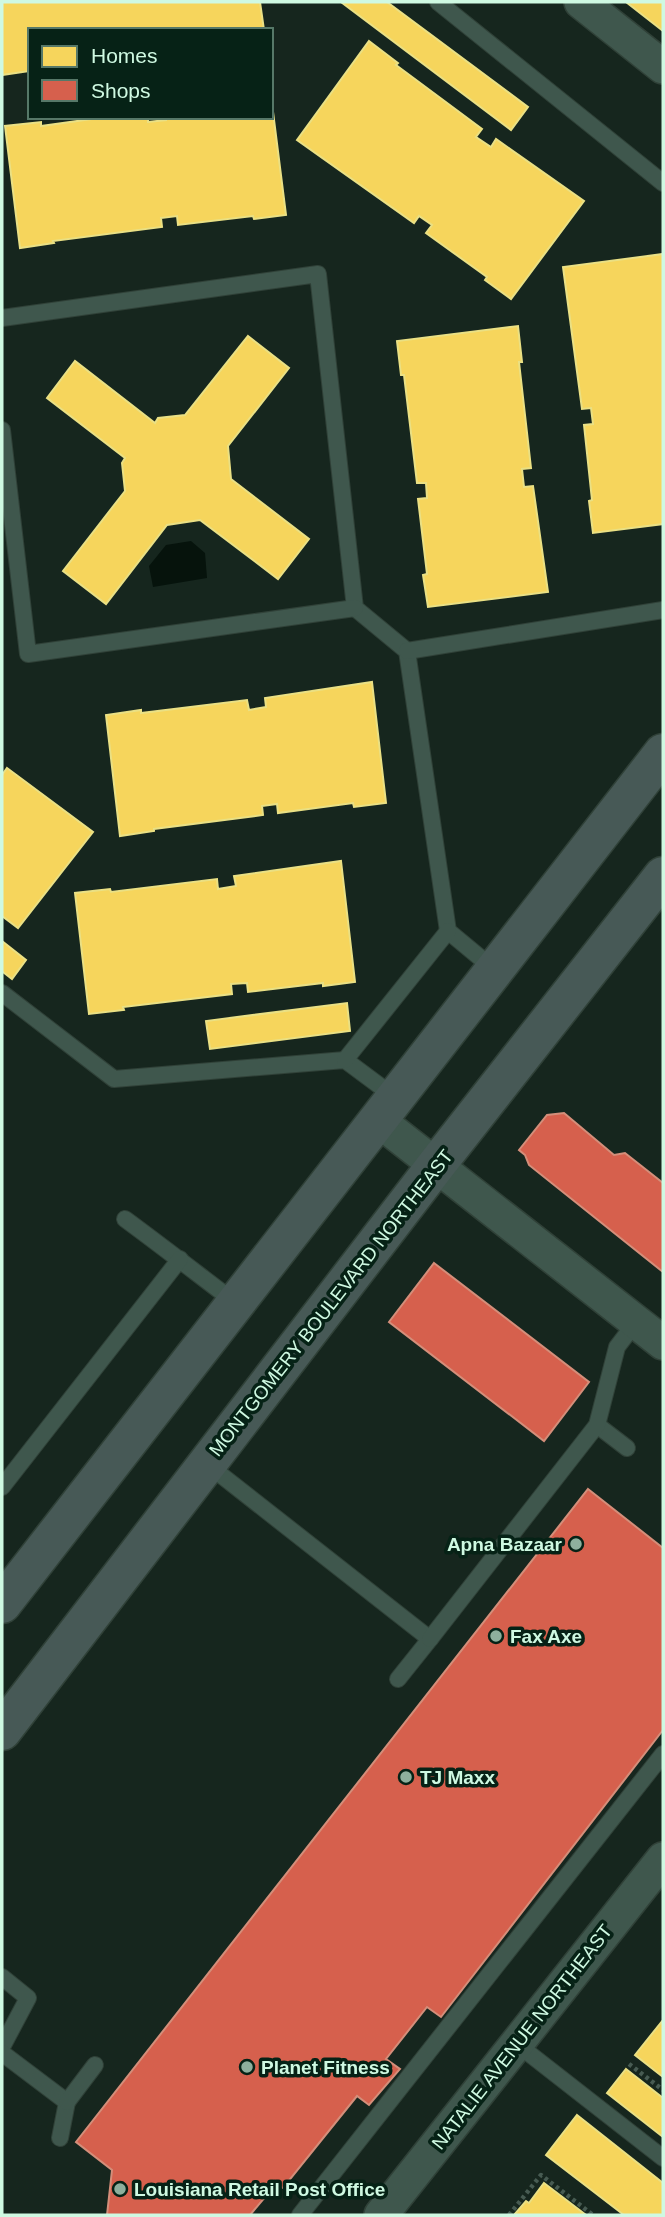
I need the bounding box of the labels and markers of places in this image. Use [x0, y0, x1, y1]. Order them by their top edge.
place label: Apna Bazaar [447, 1534, 563, 1555]
marker: Apna Bazaar [568, 1536, 584, 1552]
place label: Fax Axe [510, 1626, 582, 1647]
marker: Fax Axe [488, 1628, 504, 1644]
place label: TJ Maxx [420, 1767, 495, 1788]
marker: TJ Maxx [398, 1769, 414, 1785]
place label: Planet Fitness [261, 2057, 390, 2078]
marker: Planet Fitness [239, 2059, 255, 2075]
place label: Louisiana Retail Post Office [134, 2179, 385, 2200]
marker: Louisiana Retail Post Office [112, 2181, 128, 2197]

